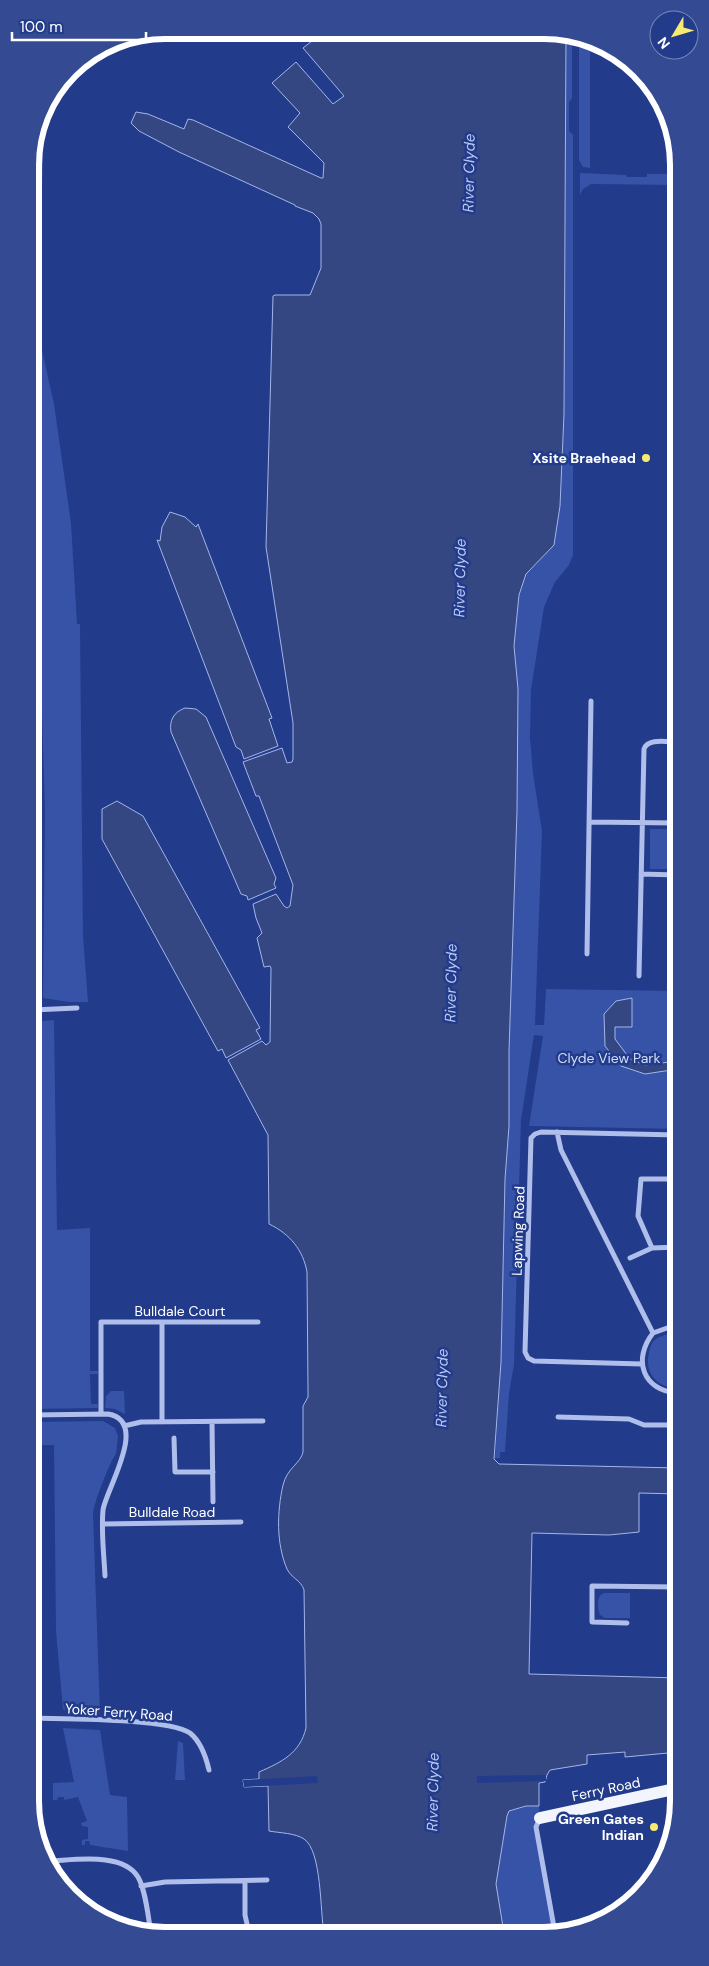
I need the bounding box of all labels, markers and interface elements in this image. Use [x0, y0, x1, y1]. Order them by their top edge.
scale bar [12, 10, 146, 42]
north arrow [649, 10, 699, 60]
text: 100 m [20, 17, 63, 37]
text: N [654, 33, 674, 53]
water label: River Clyde [458, 133, 480, 213]
place label: Xsite Braehead [532, 449, 636, 467]
marker: Xsite Braehead [640, 452, 652, 464]
water label: River Clyde [449, 538, 471, 618]
water label: River Clyde [440, 943, 462, 1023]
park label: Clyde View Park [557, 1049, 661, 1067]
street label: Lapwing Road [507, 1186, 529, 1276]
street label: Bulldale Court [135, 1302, 225, 1320]
water label: River Clyde [431, 1348, 453, 1428]
street label: Bulldale Road [129, 1503, 215, 1521]
street label: Yoker Ferry Road [64, 1699, 174, 1725]
water label: River Clyde [422, 1752, 444, 1832]
street label: Ferry Road [570, 1773, 642, 1805]
place label: Green Gates Indian [558, 1810, 644, 1844]
marker: Green Gates Indian [648, 1821, 660, 1833]

